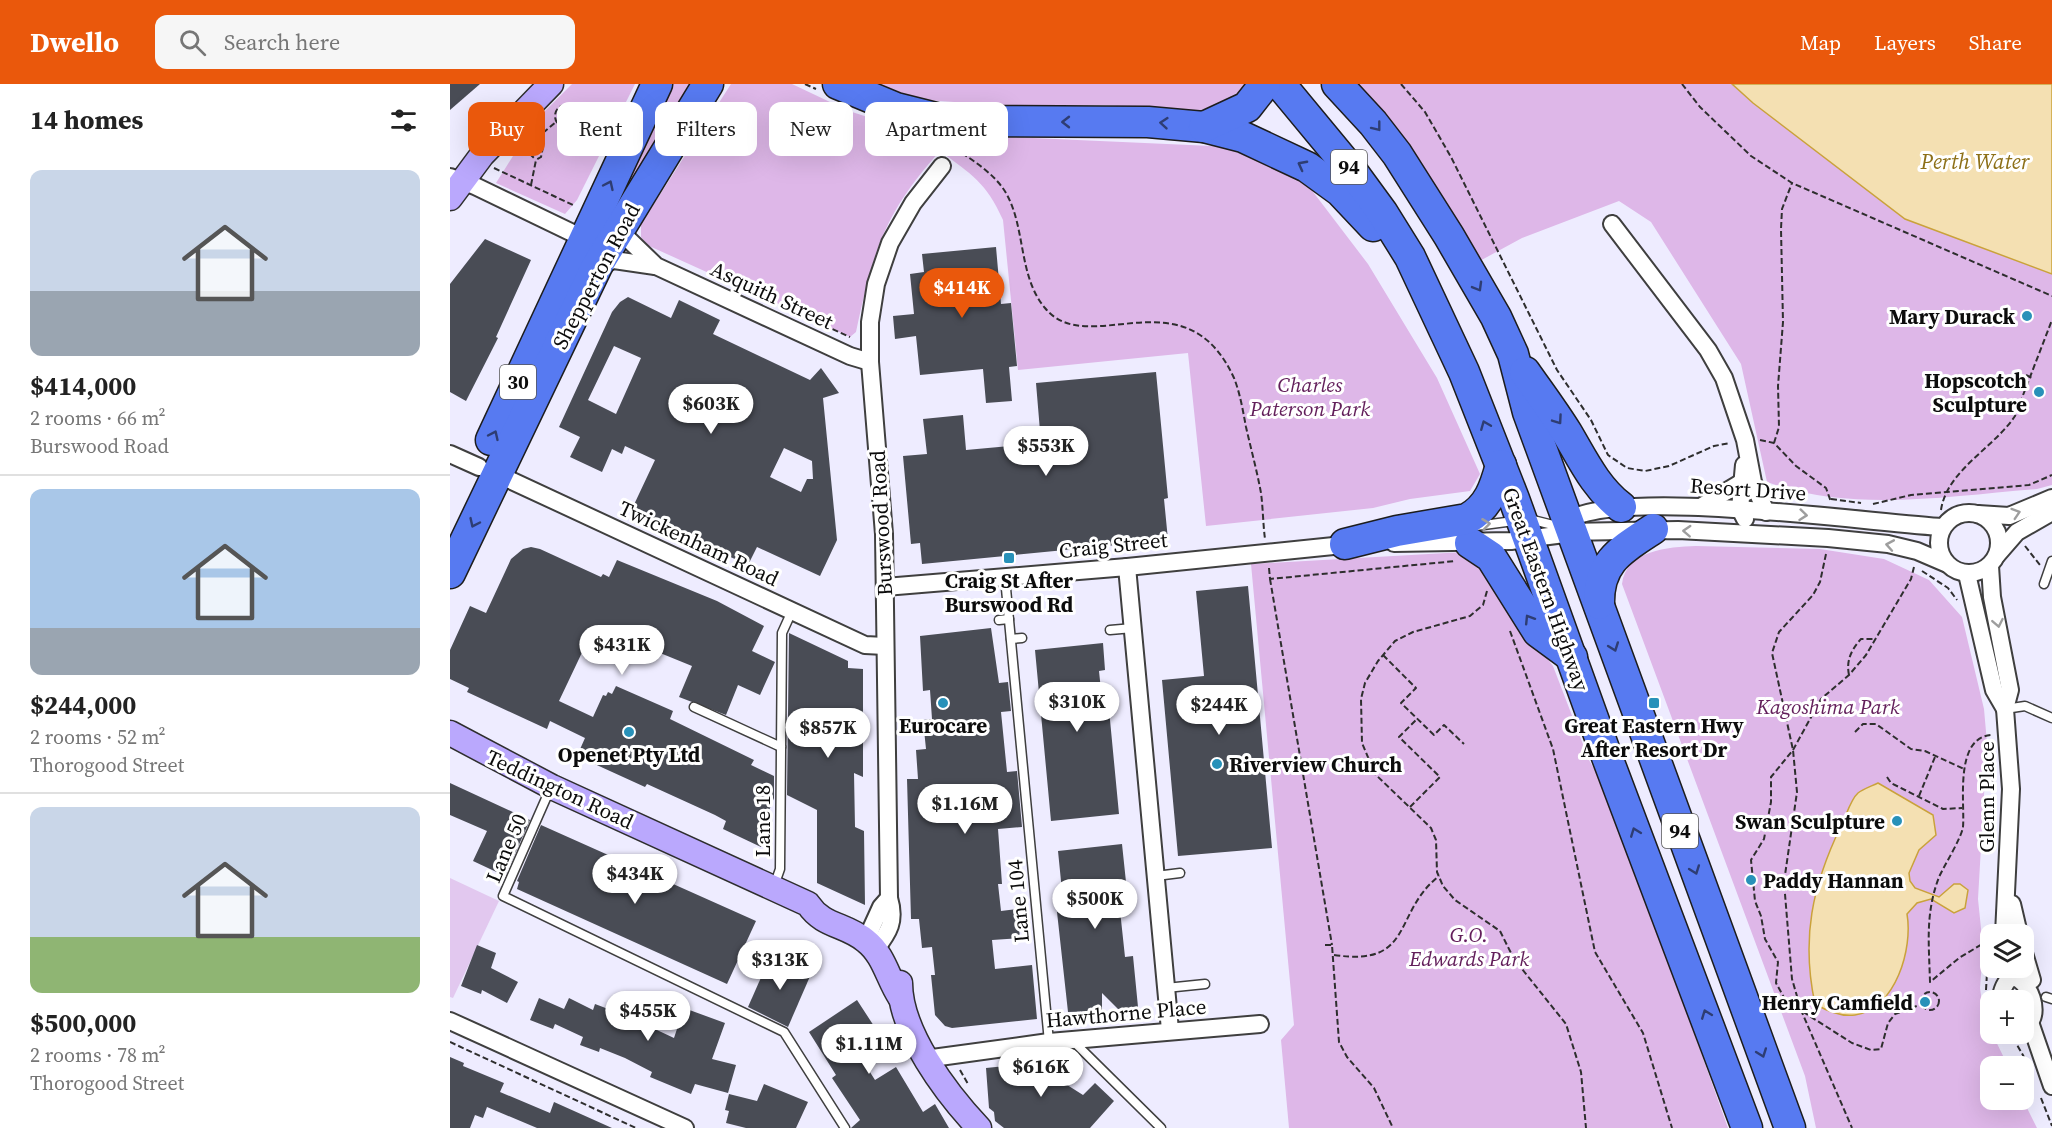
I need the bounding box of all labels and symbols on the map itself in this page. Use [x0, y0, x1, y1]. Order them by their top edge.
one-way arrow [1061, 116, 1070, 128]
one-way arrow [1160, 117, 1169, 130]
one-way arrow [1369, 121, 1380, 132]
water label: Perth Water [1920, 146, 2031, 176]
road number: 94 [1331, 150, 1367, 184]
one-way arrow [1298, 161, 1308, 172]
one-way arrow [602, 181, 614, 192]
street label: Shepperton Road [545, 198, 647, 354]
street label: Asquith Street [706, 254, 838, 336]
pin: $414K [920, 268, 1004, 319]
one-way arrow [1471, 281, 1482, 291]
place label: Mary Durack [1889, 302, 2015, 331]
marker: Mary Durack [2020, 309, 2034, 323]
road number: 30 [500, 365, 536, 399]
place label: Hopscotch Sculpture [1924, 366, 2027, 419]
park label: Charles Paterson Park [1249, 370, 1370, 423]
pin: $603K [669, 384, 753, 435]
marker: Hopscotch Sculpture [2032, 385, 2046, 399]
one-way arrow [1551, 413, 1562, 424]
one-way arrow [1480, 420, 1492, 431]
pin: $553K [1004, 426, 1088, 477]
one-way arrow [486, 431, 498, 442]
street label: Burswood Road [863, 449, 899, 597]
street label: Resort Drive [1689, 470, 1807, 508]
street label: Great Eastern Highway [1496, 483, 1596, 695]
street label: Twickenham Road [614, 493, 784, 593]
one-way arrow [1798, 508, 1807, 521]
one-way arrow [2010, 508, 2020, 520]
one-way arrow [469, 516, 481, 527]
one-way arrow [1482, 519, 1491, 531]
one-way arrow [1683, 524, 1692, 537]
street label: Craig Street [1057, 525, 1169, 565]
one-way arrow [1885, 539, 1895, 552]
marker: Craig St After Burswood Rd [1002, 551, 1016, 565]
place label: Craig St After Burswood Rd [945, 566, 1074, 619]
one-way arrow [1525, 615, 1536, 626]
one-way arrow [1991, 618, 2004, 628]
pin: $431K [580, 625, 664, 676]
one-way arrow [1606, 641, 1619, 652]
pin: $310K [1035, 682, 1119, 733]
pin: $244K [1177, 685, 1261, 736]
park label: Kagoshima Park [1755, 692, 1900, 721]
marker: Eurocare [936, 696, 950, 710]
marker: Great Eastern Hwy After Resort Dr [1647, 696, 1661, 710]
pin: $857K [786, 708, 870, 759]
place label: Eurocare [899, 711, 987, 740]
place label: Great Eastern Hwy After Resort Dr [1564, 711, 1745, 764]
marker: Openet Pty Ltd [622, 725, 636, 739]
place label: Openet Pty Ltd [558, 740, 701, 769]
street label: Glenn Place [1972, 741, 2001, 853]
street label: Teddington Road [482, 742, 638, 836]
place label: Riverview Church [1229, 750, 1402, 779]
marker: Riverview Church [1210, 757, 1224, 771]
pin: $1.16M [916, 784, 1014, 835]
street label: Lane 18 [748, 785, 777, 857]
place label: Swan Sculpture [1735, 807, 1885, 836]
street label: Lane 50 [479, 809, 533, 887]
road number: 94 [1662, 814, 1698, 848]
marker: Swan Sculpture [1890, 814, 1904, 828]
one-way arrow [1630, 827, 1642, 838]
pin: $434K [593, 854, 677, 905]
street label: Lane 104 [1000, 858, 1036, 944]
one-way arrow [1687, 864, 1700, 875]
place label: Paddy Hannan [1763, 866, 1904, 895]
marker: Paddy Hannan [1744, 873, 1758, 887]
pin: $500K [1053, 879, 1137, 930]
park label: G.O. Edwards Park [1408, 920, 1529, 973]
pin: $313K [738, 940, 822, 991]
place label: Henry Camfield [1762, 988, 1914, 1017]
pin: $455K [606, 991, 690, 1042]
street label: Hawthorne Place [1045, 992, 1207, 1034]
marker: Henry Camfield [1918, 995, 1932, 1009]
one-way arrow [1700, 1009, 1713, 1020]
pin: $1.11M [820, 1024, 918, 1075]
pin: $616K [999, 1047, 1083, 1098]
one-way arrow [1755, 1047, 1768, 1058]

